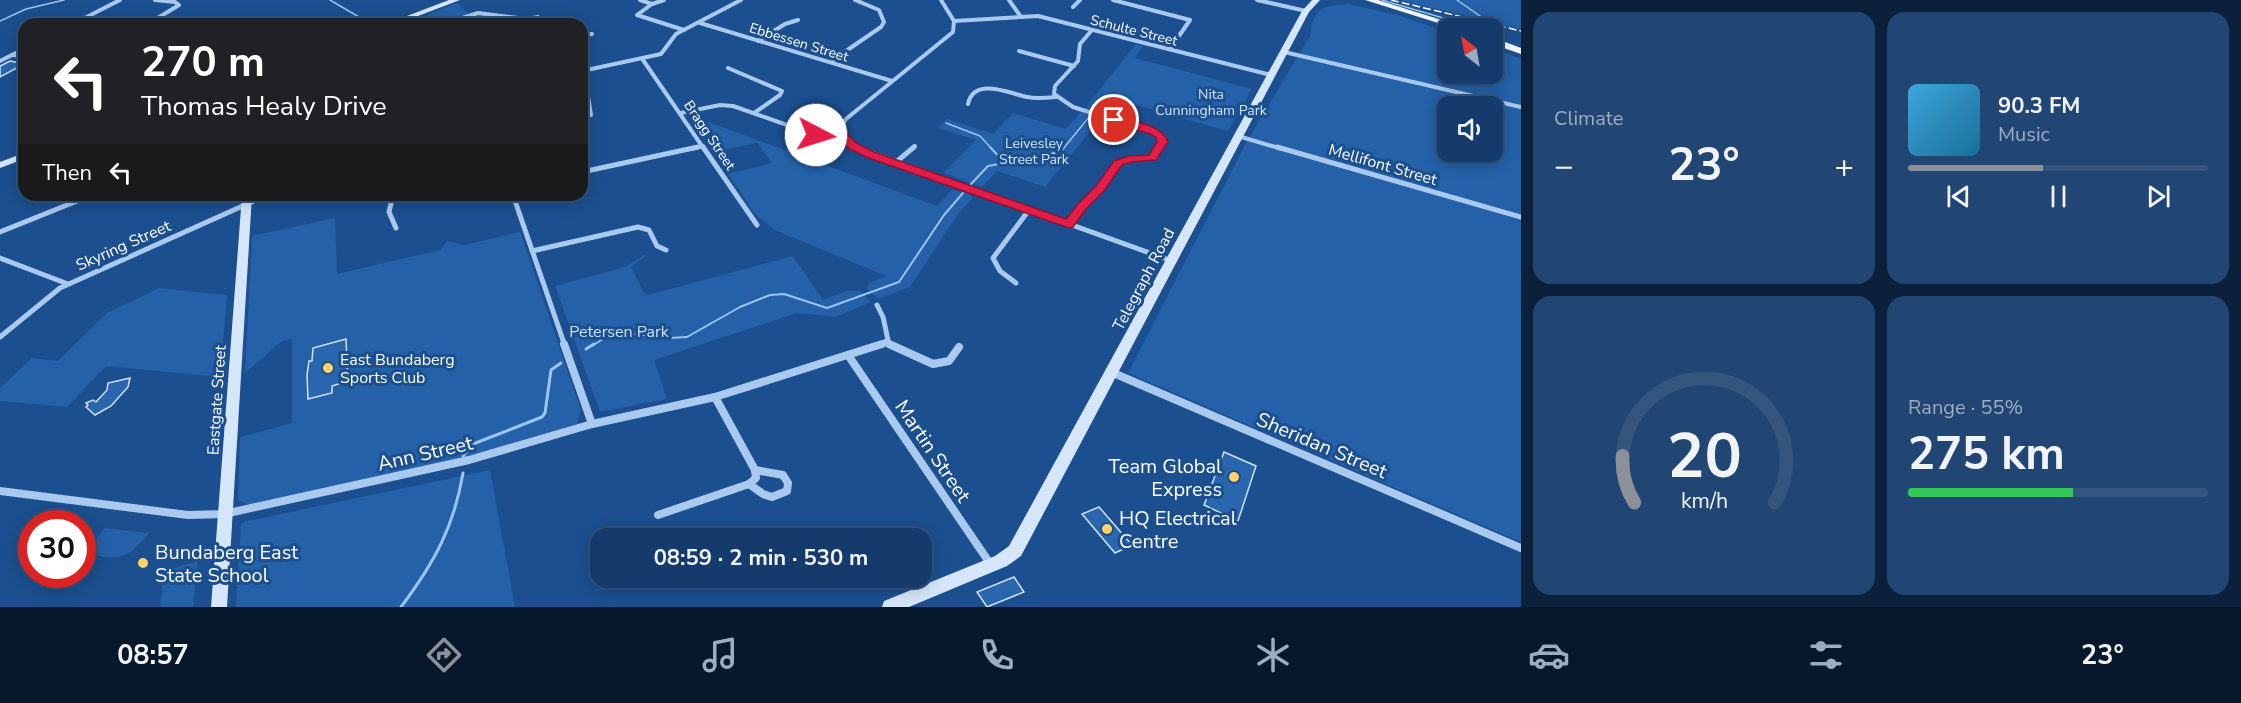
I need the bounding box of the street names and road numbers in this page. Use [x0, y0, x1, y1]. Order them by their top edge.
street label: Schulte Street [1088, 11, 1179, 50]
street label: Ebbessen Street [747, 18, 851, 67]
street label: Bragg Street [679, 97, 740, 174]
street label: Mellifont Street [1326, 139, 1440, 191]
street label: Skyring Street [73, 215, 175, 277]
street label: Telegraph Road [1108, 224, 1180, 335]
street label: Eastgate Street [202, 344, 232, 456]
street label: Martin Street [888, 395, 977, 509]
street label: Sheridan Street [1252, 406, 1392, 486]
street label: Ann Street [375, 429, 476, 478]

